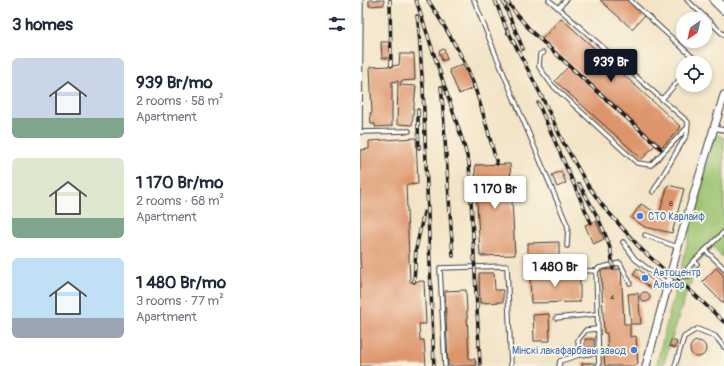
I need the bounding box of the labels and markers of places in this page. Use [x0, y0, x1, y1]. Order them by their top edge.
pin: 939 Br [578, 49, 644, 83]
pin: 1 170 Br [454, 176, 536, 210]
marker: СТО Карлайф [635, 211, 645, 221]
place label: СТО Карлайф [648, 211, 705, 223]
pin: 1 480 Br [514, 254, 596, 288]
place label: Автоцентр Алькор [653, 267, 701, 291]
marker: Автоцентр Алькор [640, 273, 650, 283]
place label: Мінскі лакафарбавы завод [512, 345, 626, 357]
marker: Мінскі лакафарбавы завод [629, 345, 639, 355]

